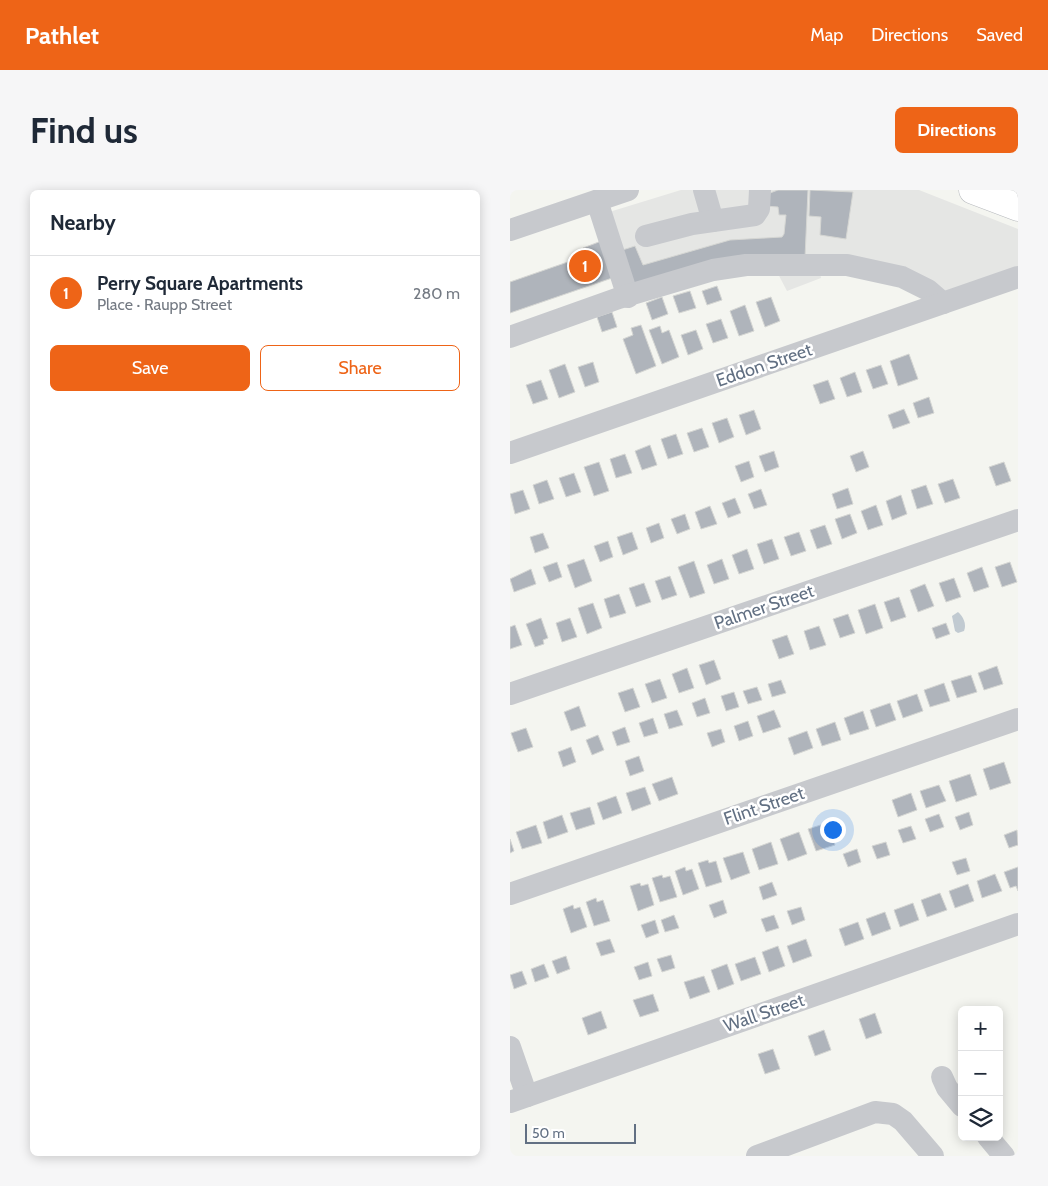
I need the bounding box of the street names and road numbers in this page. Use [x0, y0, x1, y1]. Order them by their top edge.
street label: Eddon Street [713, 338, 815, 392]
street label: Palmer Street [711, 580, 817, 634]
street label: Flint Street [721, 782, 807, 830]
street label: Wall Street [721, 989, 807, 1037]

